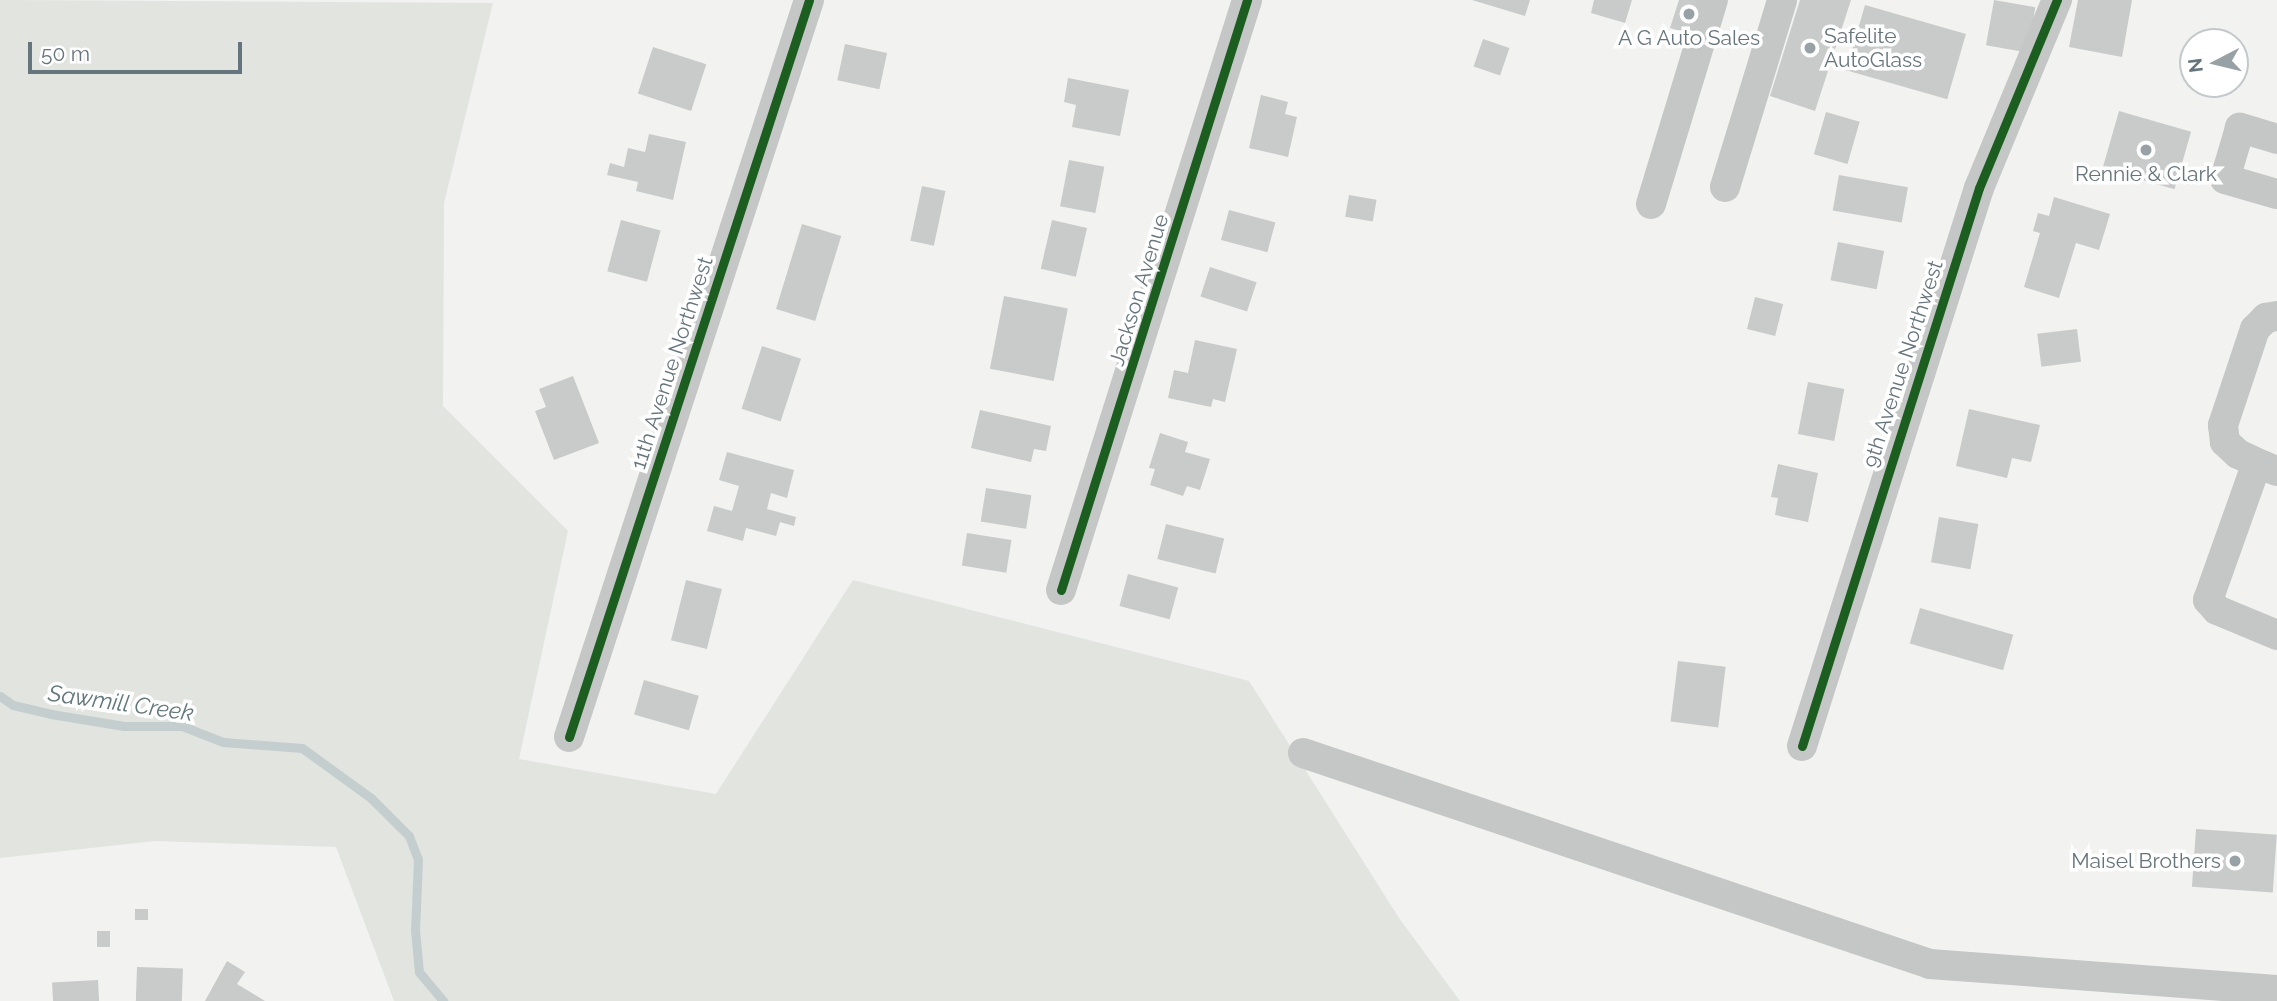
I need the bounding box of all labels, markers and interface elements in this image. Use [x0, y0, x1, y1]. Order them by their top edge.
marker: A G Auto Sales [1681, 6, 1697, 22]
place label: Safelite AutoGlass [1824, 23, 1922, 73]
place label: A G Auto Sales [1617, 25, 1761, 51]
scale bar [32, 28, 245, 72]
north arrow [2179, 28, 2249, 98]
marker: Safelite AutoGlass [1802, 40, 1818, 56]
text: 50 m [41, 41, 90, 66]
text: N [2183, 57, 2207, 74]
marker: Rennie & Clark [2138, 142, 2154, 158]
place label: Rennie & Clark [2075, 161, 2217, 187]
street label: Jackson Avenue [1104, 211, 1174, 369]
street label: 11th Avenue Northwest [626, 253, 718, 473]
street label: 9th Avenue Northwest [1857, 257, 1949, 471]
water label: Sawmill Creek [46, 679, 196, 727]
place label: Maisel Brothers [2071, 848, 2221, 874]
marker: Maisel Brothers [2227, 853, 2243, 869]

